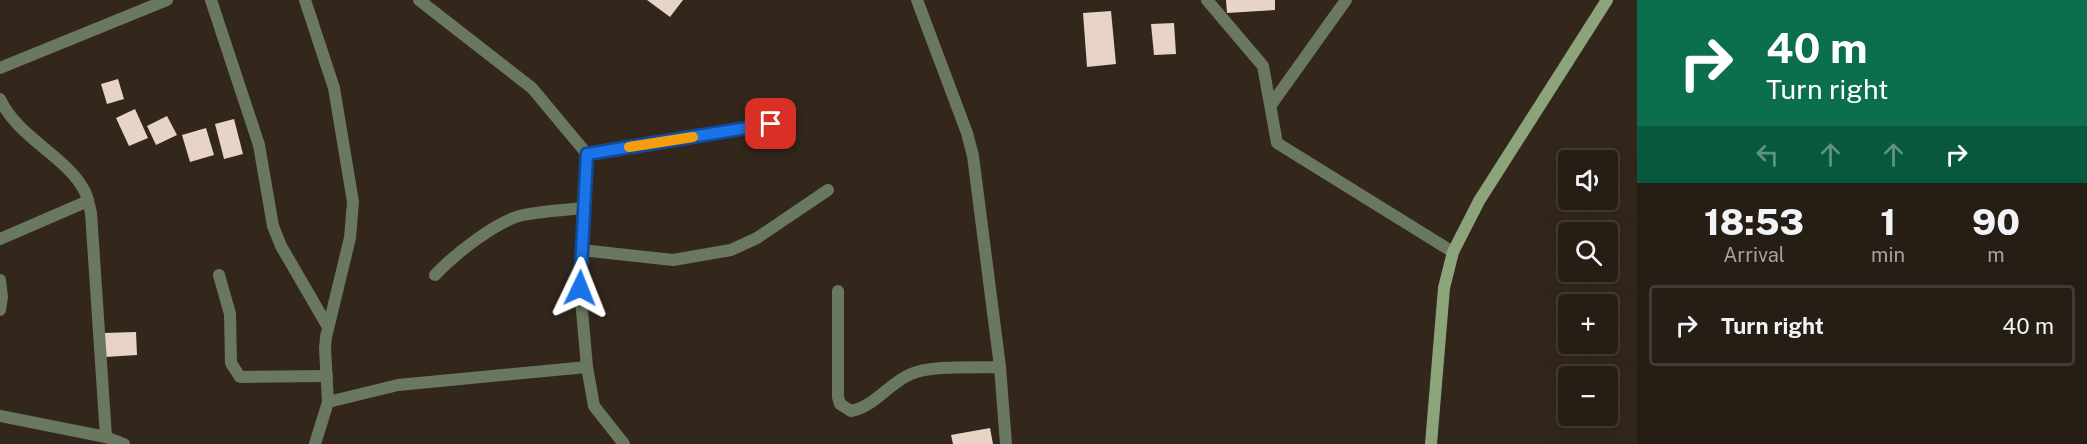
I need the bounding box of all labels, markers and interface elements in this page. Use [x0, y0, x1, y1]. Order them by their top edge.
text: 40 m [1766, 23, 1868, 72]
icon: right [1667, 24, 1745, 102]
text: Turn right [1766, 73, 1889, 105]
pin [745, 98, 796, 149]
icon: arrive [754, 107, 787, 140]
icon: left [1751, 138, 1784, 171]
icon: ahead [1814, 138, 1847, 171]
icon: ahead [1877, 138, 1910, 171]
icon: right [1940, 138, 1973, 171]
map controls [1558, 150, 1618, 426]
button: sound [1558, 150, 1618, 210]
text: 18:53 [1704, 201, 1804, 243]
text: 1 [1880, 201, 1896, 243]
text: 90 [1972, 201, 2020, 243]
button: search [1558, 222, 1618, 282]
text: Arrival [1723, 243, 1785, 267]
text: min [1871, 243, 1905, 267]
text: m [1987, 243, 2005, 267]
position arrow [548, 256, 612, 320]
button: + [1558, 294, 1618, 354]
icon: right [1670, 309, 1703, 342]
text: Turn right [1721, 313, 1824, 339]
text: 40 m [2002, 313, 2054, 339]
button: − [1558, 366, 1618, 426]

